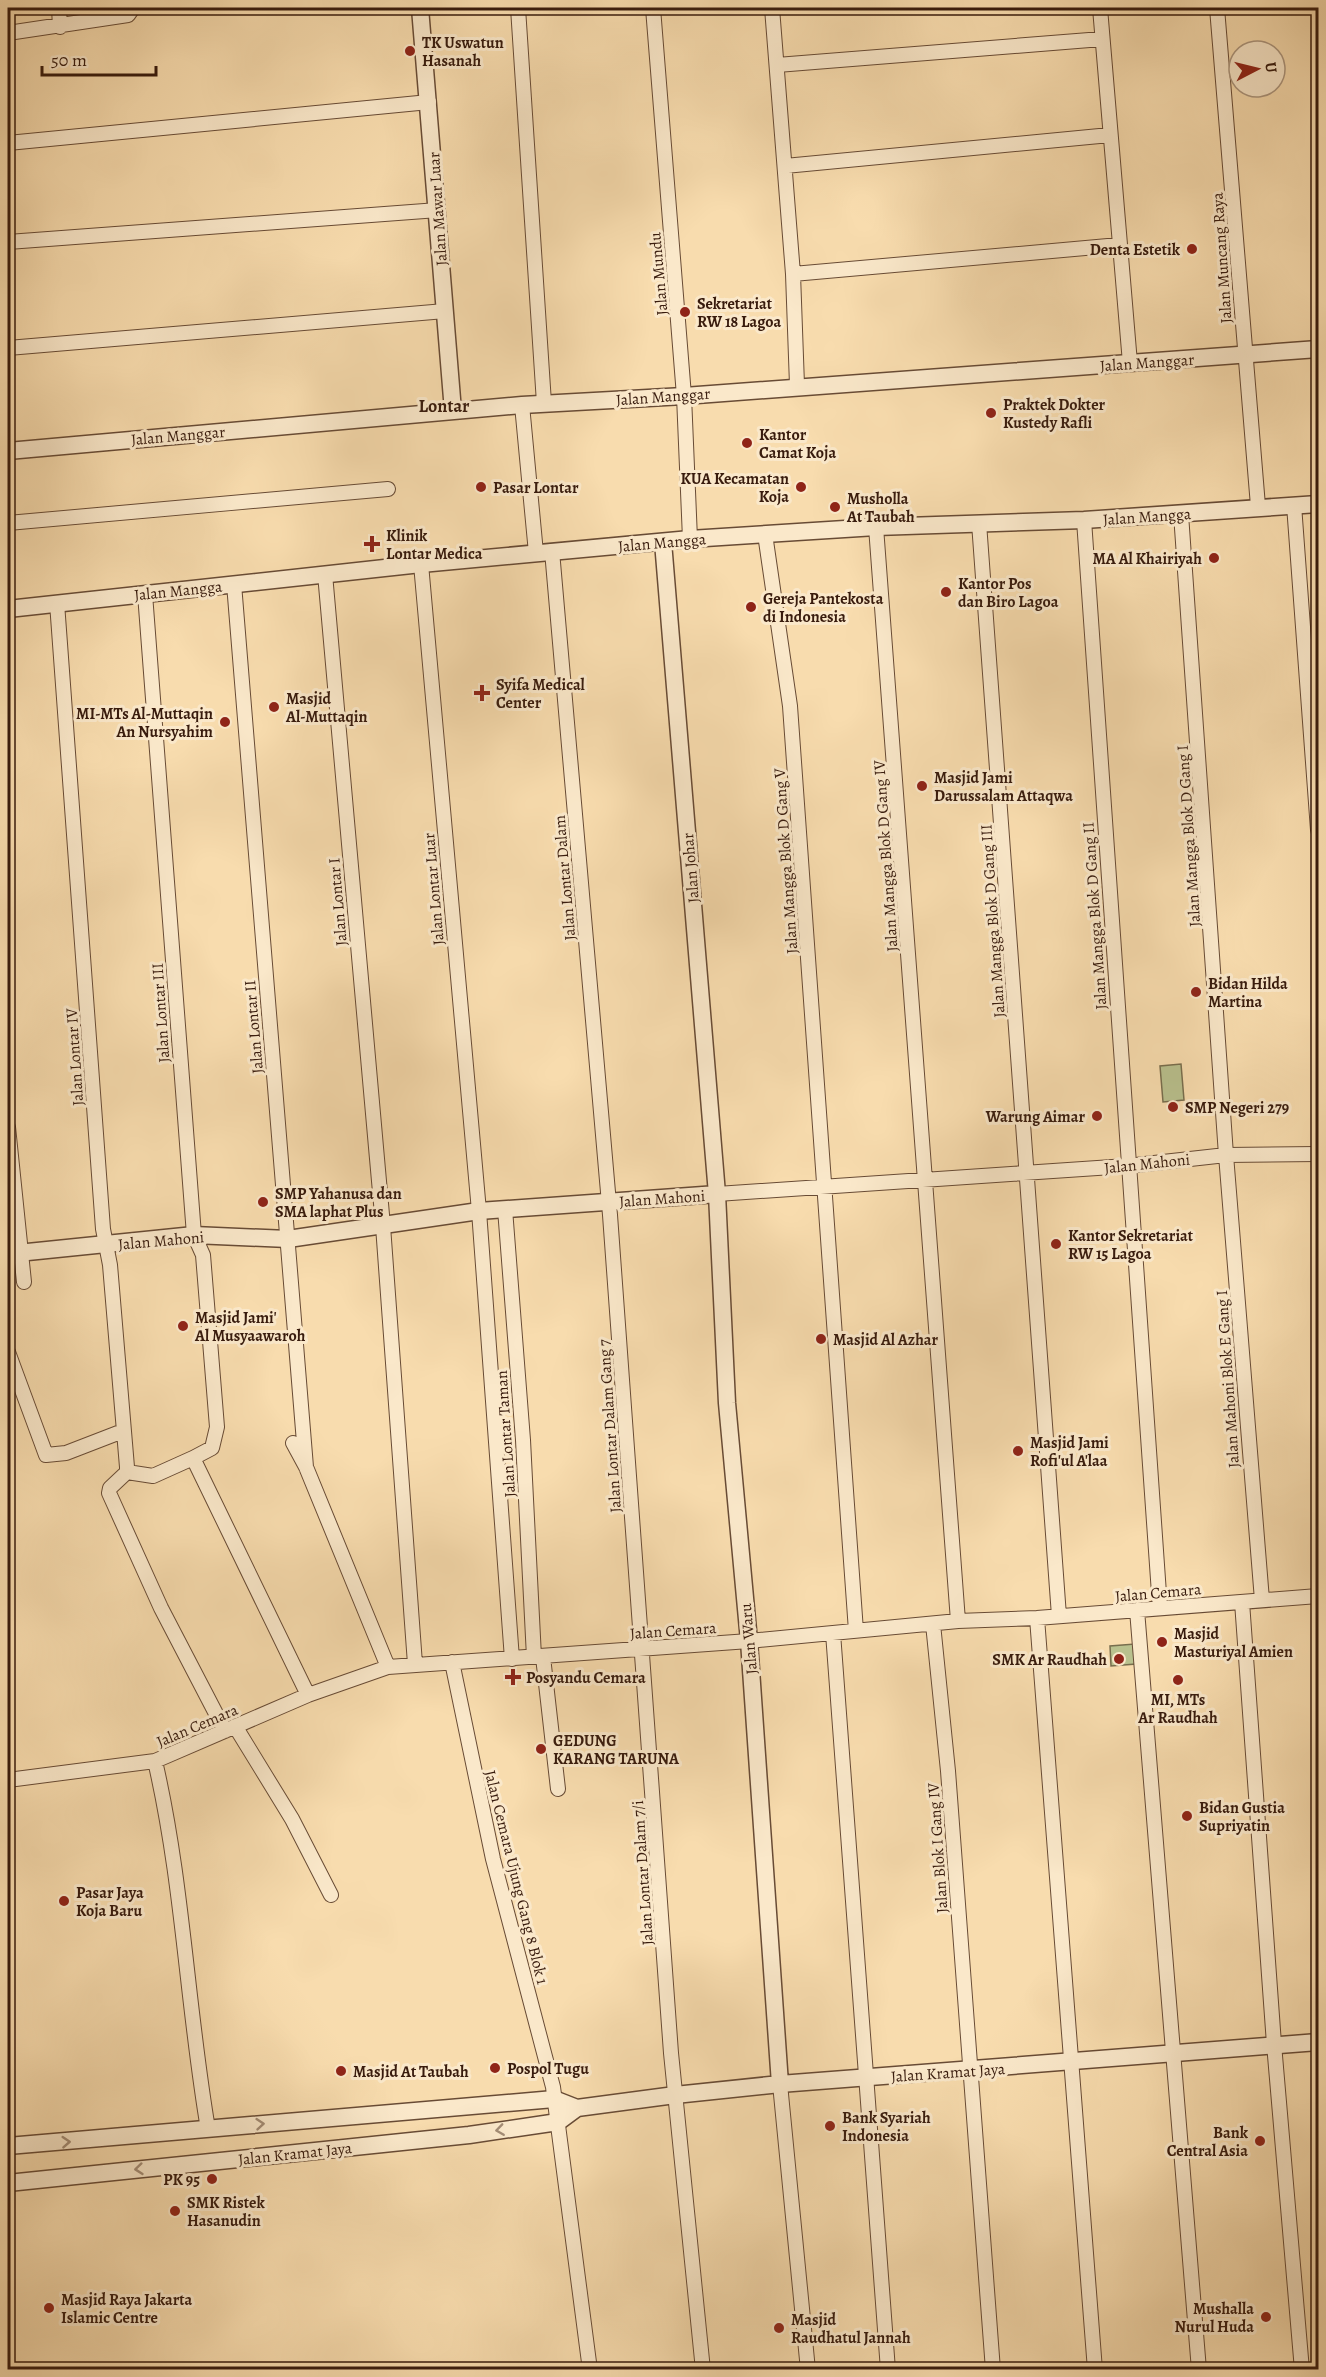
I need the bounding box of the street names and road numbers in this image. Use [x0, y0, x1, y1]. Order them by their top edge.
street label: Jalan Mawar Luar [423, 151, 453, 267]
street label: Jalan Muncang Raya [1206, 191, 1238, 324]
street label: Jalan Mundu [644, 231, 674, 316]
street label: Jalan Manggar [1099, 349, 1195, 377]
street label: Jalan Manggar [615, 383, 711, 411]
street label: Jalan Manggar [130, 421, 226, 451]
street label: Jalan Mangga [1102, 503, 1192, 531]
street label: Jalan Mangga [617, 528, 708, 558]
street label: Jalan Mangga [133, 575, 224, 607]
street label: Jalan Mangga Blok D Gang I [1172, 744, 1206, 928]
street label: Jalan Mangga Blok D Gang IV [868, 759, 904, 952]
street label: Jalan Mangga Blok D Gang V [769, 767, 803, 955]
street label: Jalan Lontar Dalam [549, 814, 581, 942]
street label: Jalan Mangga Blok D Gang II [1077, 821, 1113, 1010]
street label: Jalan Mangga Blok D Gang III [975, 824, 1011, 1018]
street label: Jalan Lontar Luar [418, 832, 450, 946]
street label: Jalan Johar [677, 832, 705, 904]
street label: Jalan Lontar I [323, 857, 353, 947]
street label: Jalan Lontar III [147, 962, 175, 1063]
street label: Jalan Lontar II [239, 979, 269, 1075]
street label: Jalan Lontar IV [61, 1007, 89, 1107]
street label: Jalan Mahoni [1103, 1149, 1191, 1179]
street label: Jalan Mahoni [618, 1185, 706, 1213]
street label: Jalan Mahoni [117, 1226, 205, 1256]
street label: Jalan Mahoni Blok E Gang I [1211, 1289, 1245, 1469]
street label: Jalan Lontar Dalam Gang 7 [593, 1338, 627, 1513]
street label: Jalan Lontar Taman [491, 1369, 521, 1498]
street label: Jalan Cemara [1114, 1578, 1203, 1608]
street label: Jalan Waru [735, 1602, 763, 1675]
street label: Jalan Cemara [629, 1617, 718, 1645]
street label: Jalan Cemara [153, 1699, 242, 1753]
street label: Jalan Cemara Ujung Gang 8 Blok 1 [479, 1768, 553, 1987]
street label: Jalan Blok I Gang IV [922, 1782, 954, 1914]
street label: Jalan Lontar Dalam 7/i [627, 1800, 659, 1946]
street label: Jalan Kramat Jaya [890, 2058, 1006, 2088]
street label: Jalan Kramat Jaya [237, 2137, 354, 2171]

